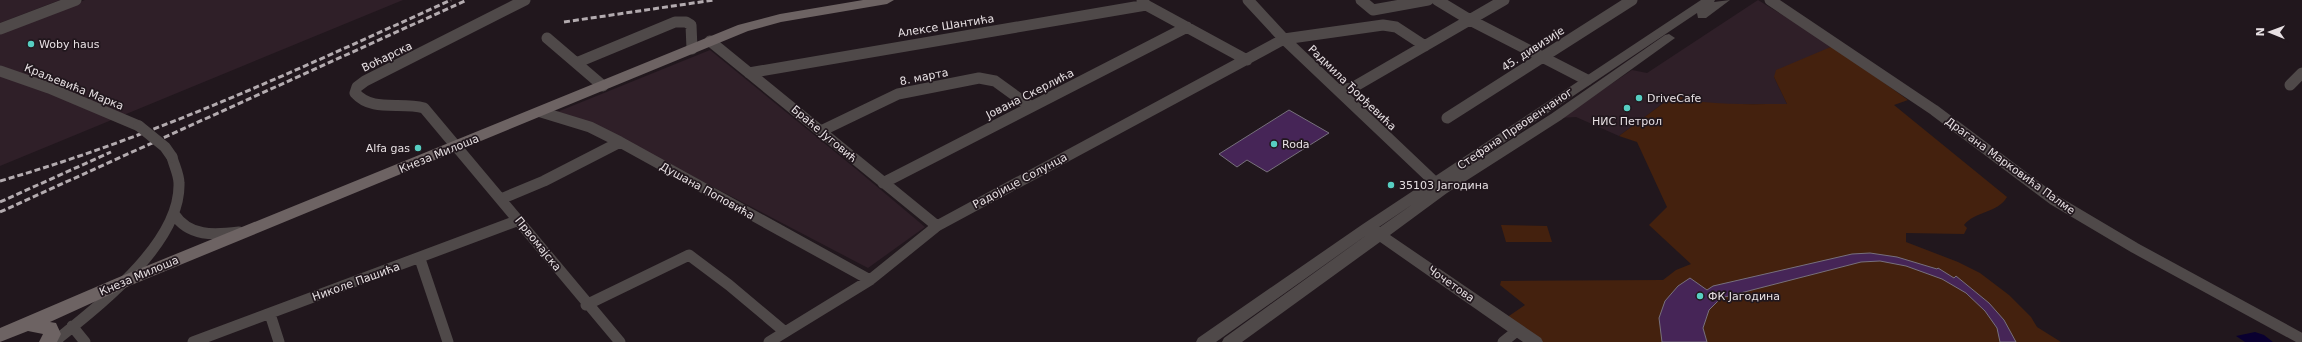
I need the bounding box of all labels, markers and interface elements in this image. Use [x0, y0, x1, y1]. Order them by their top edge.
street label: Алексе Шантића [897, 12, 995, 40]
north arrow [2250, 12, 2290, 52]
street label: 45. дивизије [1499, 24, 1567, 74]
text: N [2254, 27, 2267, 37]
place label: Woby haus [39, 38, 100, 51]
marker: Woby haus [26, 39, 36, 49]
street label: Воћарска [360, 39, 414, 75]
street label: Радмила Ђорђевића [1305, 43, 1399, 133]
street label: Краљевића Марка [22, 61, 126, 113]
street label: 8. марта [899, 66, 949, 88]
street label: Јована Скерлића [983, 66, 1076, 122]
street label: Стефана Првовенчаног [1455, 85, 1575, 172]
place label: DriveCafe [1647, 92, 1702, 105]
marker: DriveCafe [1634, 93, 1644, 103]
street label: Браће Југовић [788, 103, 860, 165]
marker: НИС Петрол [1622, 103, 1632, 113]
place label: НИС Петрол [1592, 115, 1662, 128]
street label: Драгана Марковића Палме [1943, 115, 2078, 218]
street label: Кнеза Милоша [397, 132, 481, 176]
place label: Roda [1282, 138, 1310, 151]
marker: Roda [1269, 139, 1279, 149]
place label: Alfa gas [366, 142, 410, 155]
marker: Alfa gas [413, 143, 423, 153]
street label: Радојице Солунца [971, 151, 1069, 211]
street label: Душана Поповића [658, 160, 756, 222]
place label: 35103 Јагодина [1399, 179, 1489, 192]
marker: 35103 Јагодина [1386, 180, 1396, 190]
street label: Првомајска [512, 214, 564, 274]
street label: Кнеза Милоша [97, 253, 181, 299]
street label: Николе Пашића [310, 260, 402, 304]
street label: Чочетова [1425, 263, 1477, 305]
place label: ФК Јагодина [1708, 290, 1780, 303]
marker: ФК Јагодина [1695, 291, 1705, 301]

